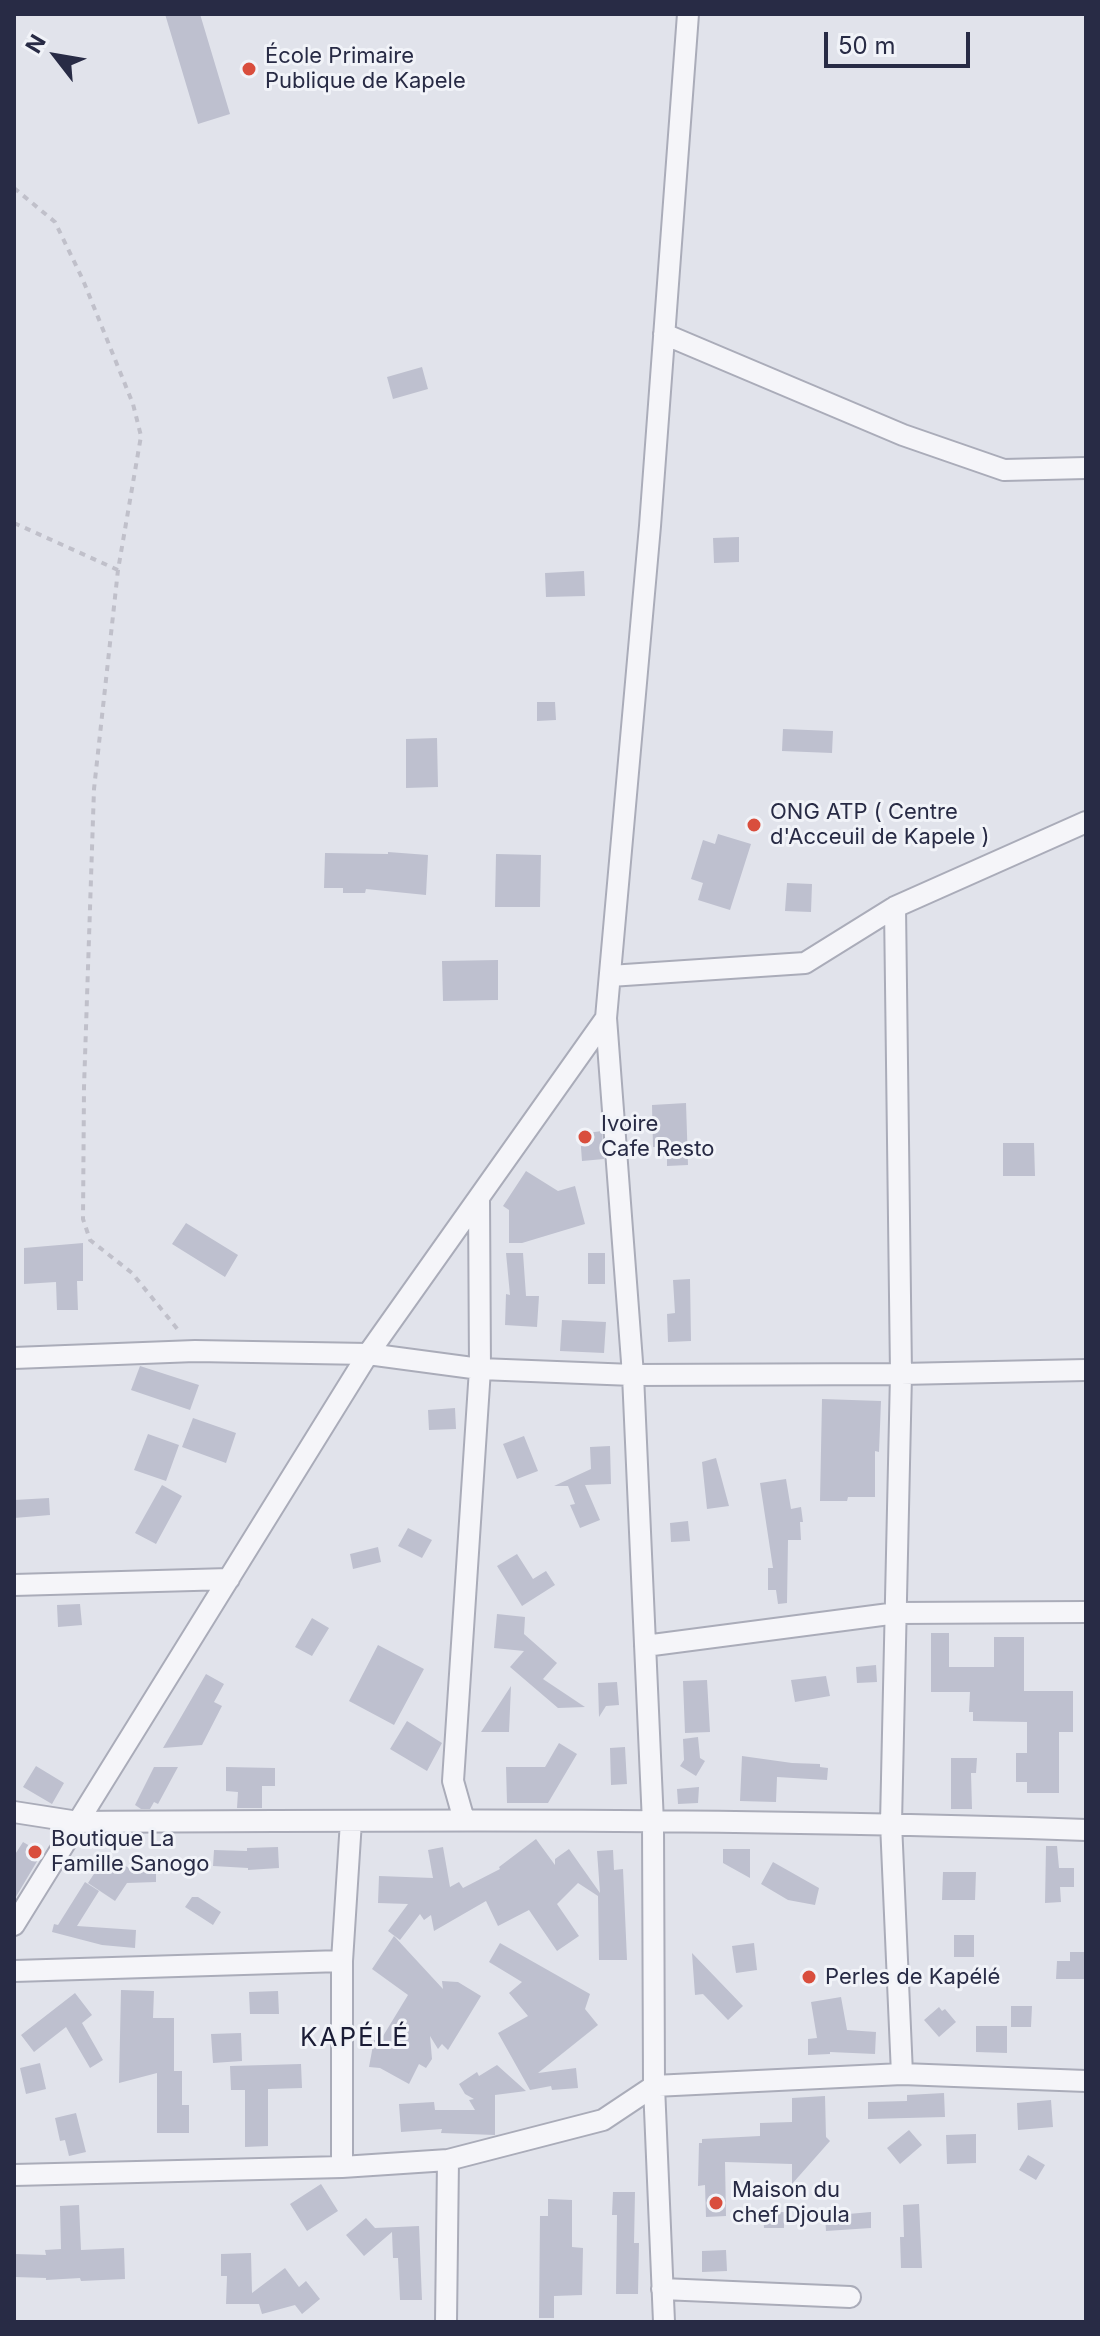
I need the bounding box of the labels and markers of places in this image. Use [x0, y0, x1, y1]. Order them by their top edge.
place label: École Primaire Publique de Kapele [265, 43, 466, 94]
marker: École Primaire Publique de Kapele [240, 60, 258, 78]
place label: ONG ATP ( Centre d'Acceuil de Kapele ) [770, 799, 990, 850]
marker: ONG ATP ( Centre d'Acceuil de Kapele ) [745, 816, 763, 834]
place label: Ivoire Cafe Resto [601, 1111, 714, 1162]
marker: Ivoire Cafe Resto [576, 1128, 594, 1146]
place label: Boutique La Famille Sanogo [51, 1826, 209, 1878]
marker: Boutique La Famille Sanogo [26, 1843, 44, 1861]
place label: Perles de Kapélé [825, 1964, 1000, 1990]
marker: Perles de Kapélé [800, 1968, 818, 1986]
place label: Maison du chef Djoula [732, 2177, 850, 2228]
marker: Maison du chef Djoula [707, 2194, 725, 2212]

